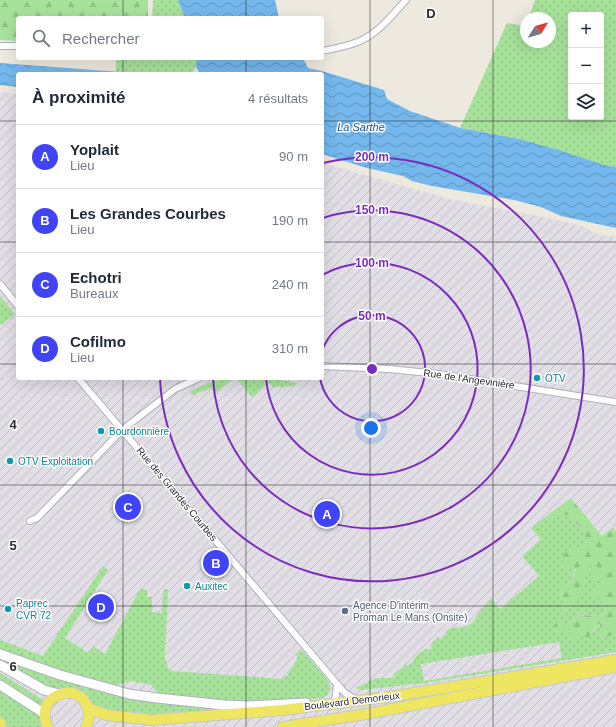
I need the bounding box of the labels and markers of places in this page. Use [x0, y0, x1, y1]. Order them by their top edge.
centre of rings [365, 362, 379, 376]
marker: OTV [532, 373, 542, 383]
place label: OTV [545, 373, 566, 384]
marker: Bourdonnière [96, 426, 106, 436]
place label: Bourdonnière [109, 426, 169, 437]
marker: OTV Exploitation [5, 456, 15, 466]
place label: OTV Exploitation [18, 456, 93, 467]
pin: C [115, 492, 141, 522]
pin: A [314, 499, 340, 529]
pin: B [203, 548, 229, 578]
marker: Auxitec [182, 581, 192, 591]
place label: Auxitec [195, 581, 228, 592]
pin: D [88, 592, 114, 622]
place label: Paprec CVR 72 [16, 598, 51, 621]
place label: Agence D'intérim Proman Le Mans (Onsite) [353, 600, 468, 623]
marker: Paprec CVR 72 [3, 604, 13, 614]
marker: Agence D'intérim Proman Le Mans (Onsite) [340, 606, 350, 616]

